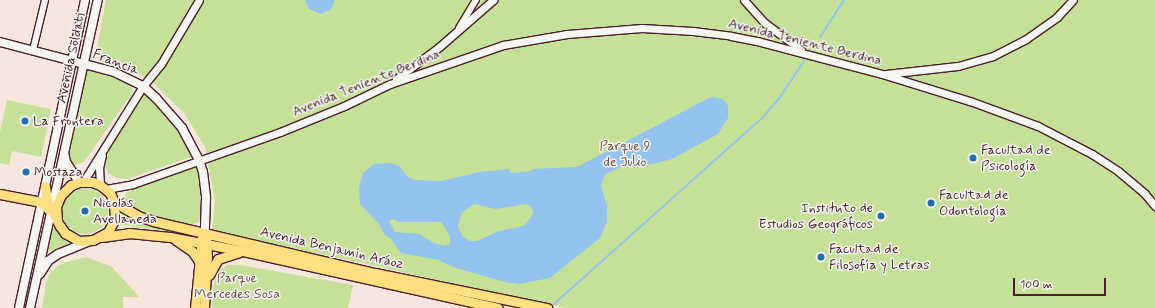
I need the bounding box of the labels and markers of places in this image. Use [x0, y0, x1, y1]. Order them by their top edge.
place label: La Frontera [33, 113, 103, 129]
marker: La Frontera [20, 116, 30, 126]
place label: Facultad de Psicología [981, 142, 1050, 174]
marker: Facultad de Psicología [968, 153, 978, 163]
place label: Mostaza [34, 164, 83, 180]
marker: Mostaza [21, 167, 31, 177]
place label: Facultad de Odontología [939, 187, 1008, 220]
place label: Nicolás Avellaneda [93, 195, 157, 228]
marker: Facultad de Odontología [926, 198, 936, 208]
place label: Instituto de Estudios Geográficos [758, 200, 873, 232]
marker: Nicolás Avellaneda [80, 206, 90, 216]
marker: Instituto de Estudios Geográficos [876, 211, 886, 221]
place label: Facultad de Filosofía y Letras [829, 241, 930, 274]
marker: Facultad de Filosofía y Letras [816, 252, 826, 262]

